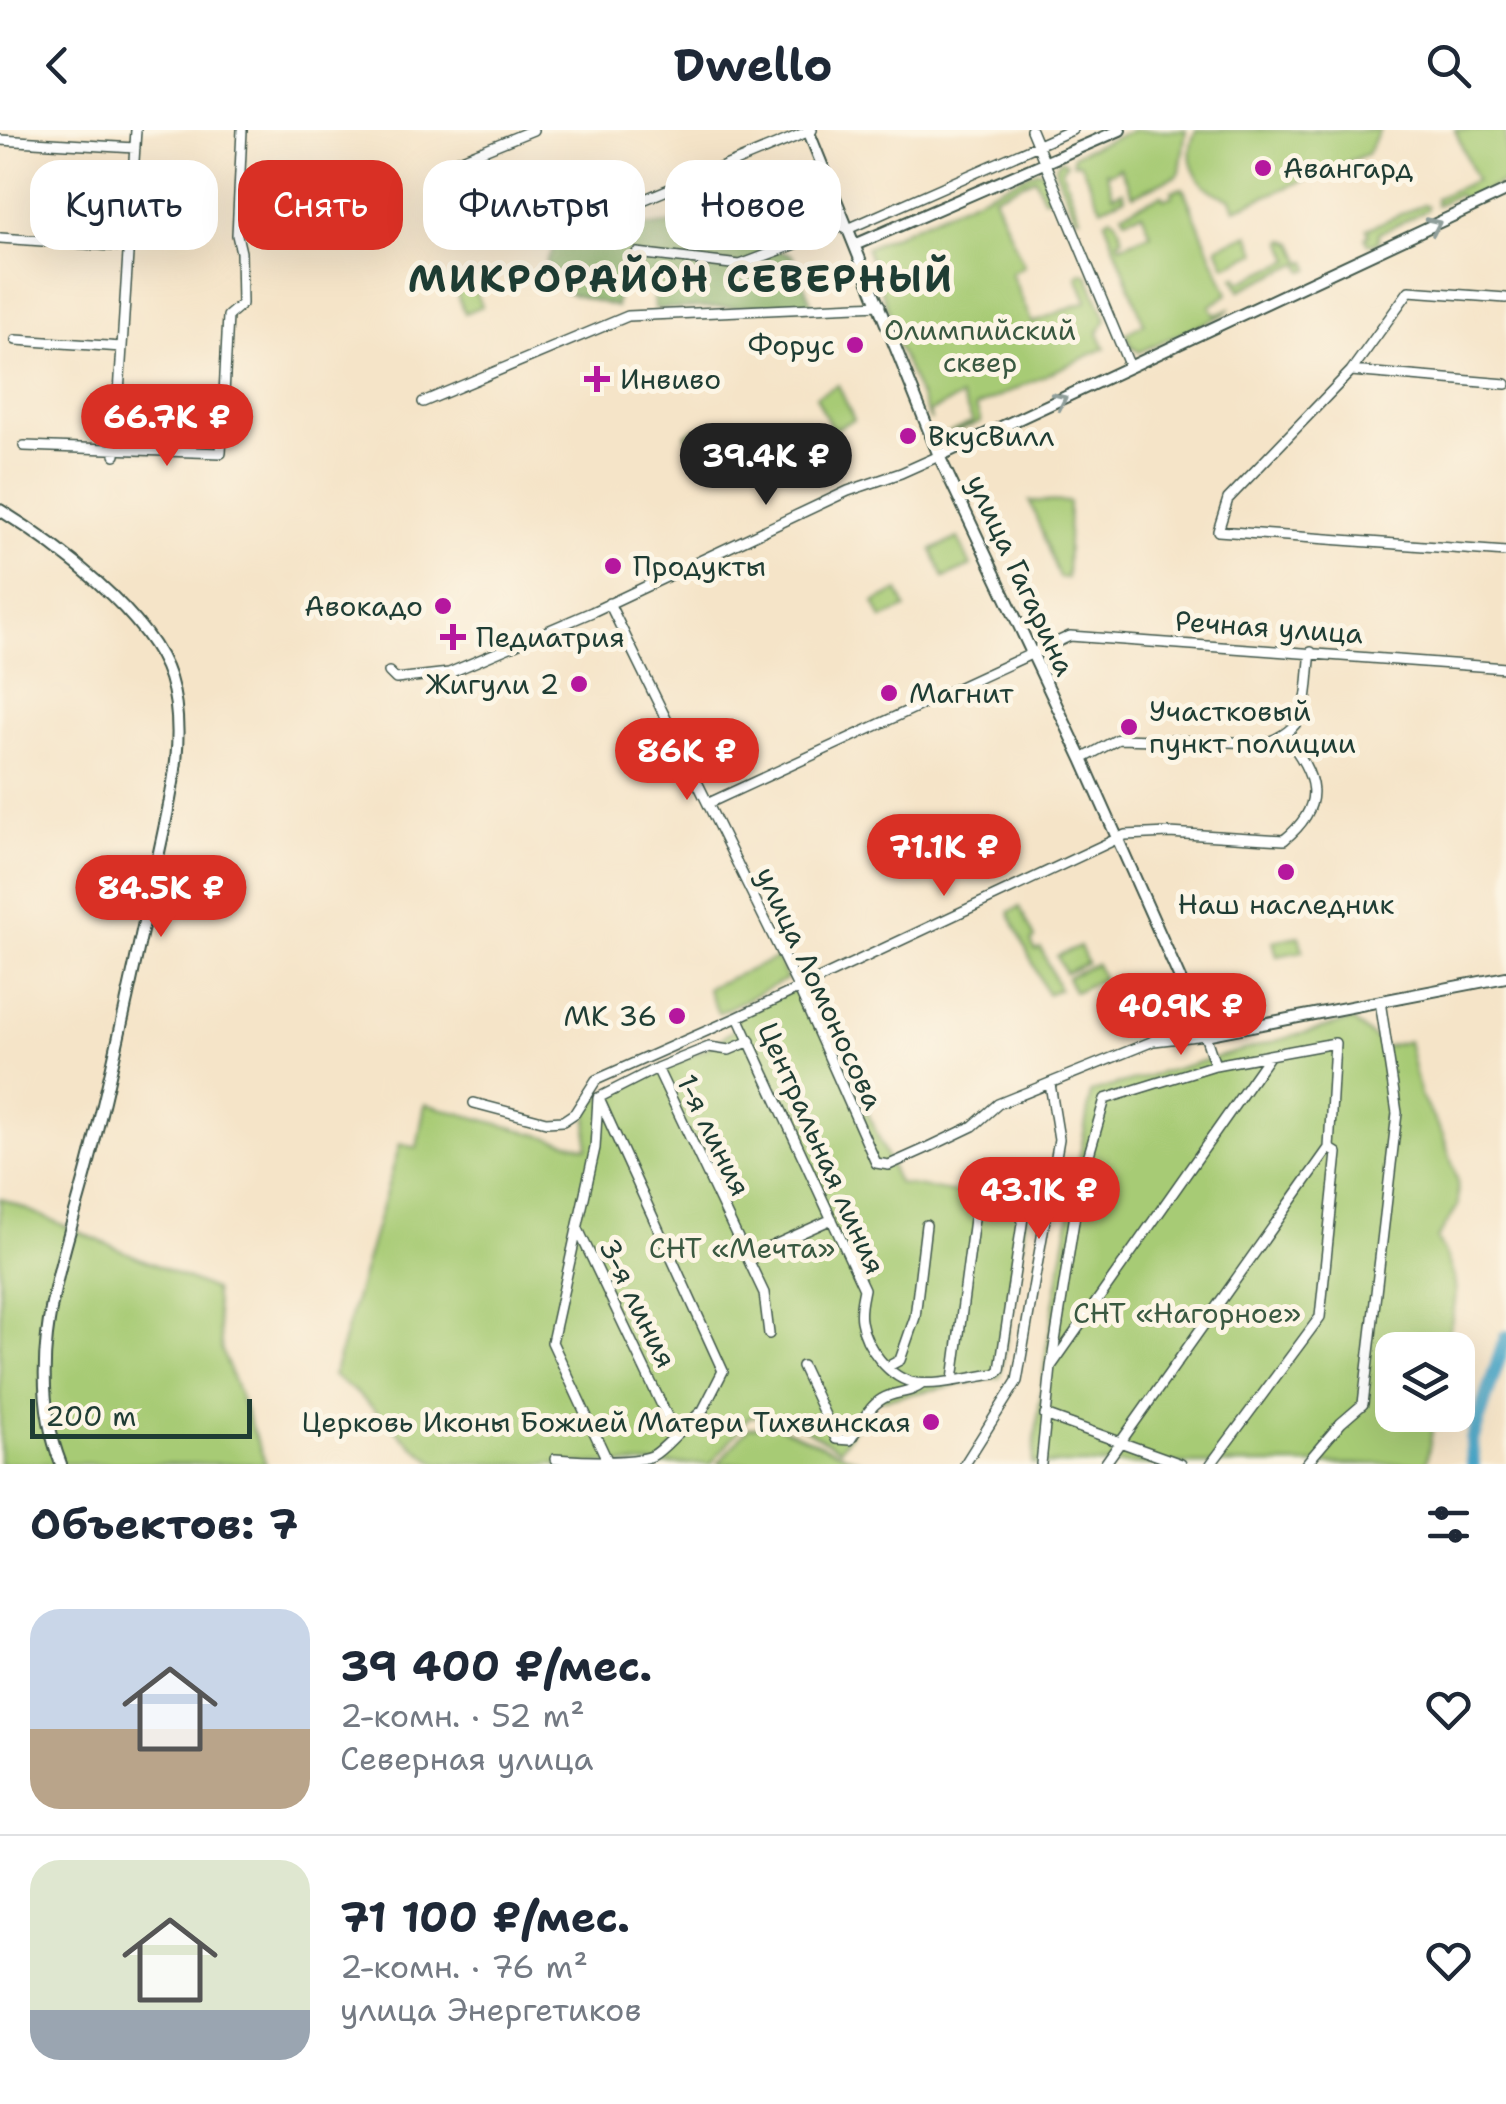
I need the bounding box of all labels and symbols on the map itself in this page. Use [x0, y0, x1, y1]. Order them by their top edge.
place label: Авангард [1283, 149, 1414, 187]
marker: Авангард [1252, 157, 1274, 179]
one-way arrow [1424, 218, 1442, 238]
district label: МИКРОРАЙОН СЕВЕРНЫЙ [408, 253, 955, 304]
park label: Олимпийский сквер [884, 311, 1076, 381]
place label: Форус [748, 326, 835, 364]
marker: Форус [844, 334, 866, 356]
place label: Инвиво [620, 360, 721, 398]
marker: Инвиво [584, 366, 610, 392]
pin: 66.7K ₽ [75, 384, 259, 469]
one-way arrow [1050, 393, 1068, 413]
place label: ВкусВилл [928, 417, 1055, 455]
pin: 39.4K ₽ [674, 423, 858, 508]
marker: ВкусВилл [897, 425, 919, 447]
street label: улица Гагарина [958, 468, 1084, 682]
place label: Продукты [633, 547, 766, 585]
marker: Продукты [602, 555, 624, 577]
place label: Авокадо [304, 587, 423, 625]
marker: Авокадо [432, 595, 454, 617]
street label: Речная улица [1174, 601, 1364, 653]
place label: Педиатрия [476, 618, 625, 656]
marker: Педиатрия [440, 624, 466, 650]
place label: Жигули 2 [425, 665, 559, 703]
marker: Жигули 2 [568, 673, 590, 695]
place label: Магнит [909, 674, 1014, 712]
marker: Магнит [878, 682, 900, 704]
place label: Участковый пункт полиции [1149, 692, 1356, 762]
marker: Участковый пункт полиции [1118, 716, 1140, 738]
pin: 86K ₽ [617, 718, 757, 803]
pin: 71.1K ₽ [852, 814, 1036, 899]
pin: 84.5K ₽ [69, 855, 253, 940]
street label: улица Ломоносова [747, 860, 893, 1116]
marker: Наш наследник [1275, 861, 1297, 883]
place label: Наш наследник [1178, 885, 1395, 923]
pin: 40.9K ₽ [1089, 973, 1273, 1058]
place label: МК 36 [563, 997, 657, 1035]
marker: МК 36 [666, 1005, 688, 1027]
street label: Центральная линия [749, 1016, 895, 1280]
street label: 1-я линия [668, 1068, 760, 1202]
pin: 43.1K ₽ [947, 1157, 1131, 1242]
park label: СНТ «Мечта» [649, 1229, 835, 1267]
street label: 3-я линия [590, 1232, 686, 1374]
park label: СНТ «Нагорное» [1073, 1294, 1301, 1332]
scale bar [30, 1394, 252, 1438]
place label: Церковь Иконы Божией Матери Тихвинская [302, 1403, 911, 1441]
marker: Церковь Иконы Божией Матери Тихвинская [920, 1411, 942, 1433]

